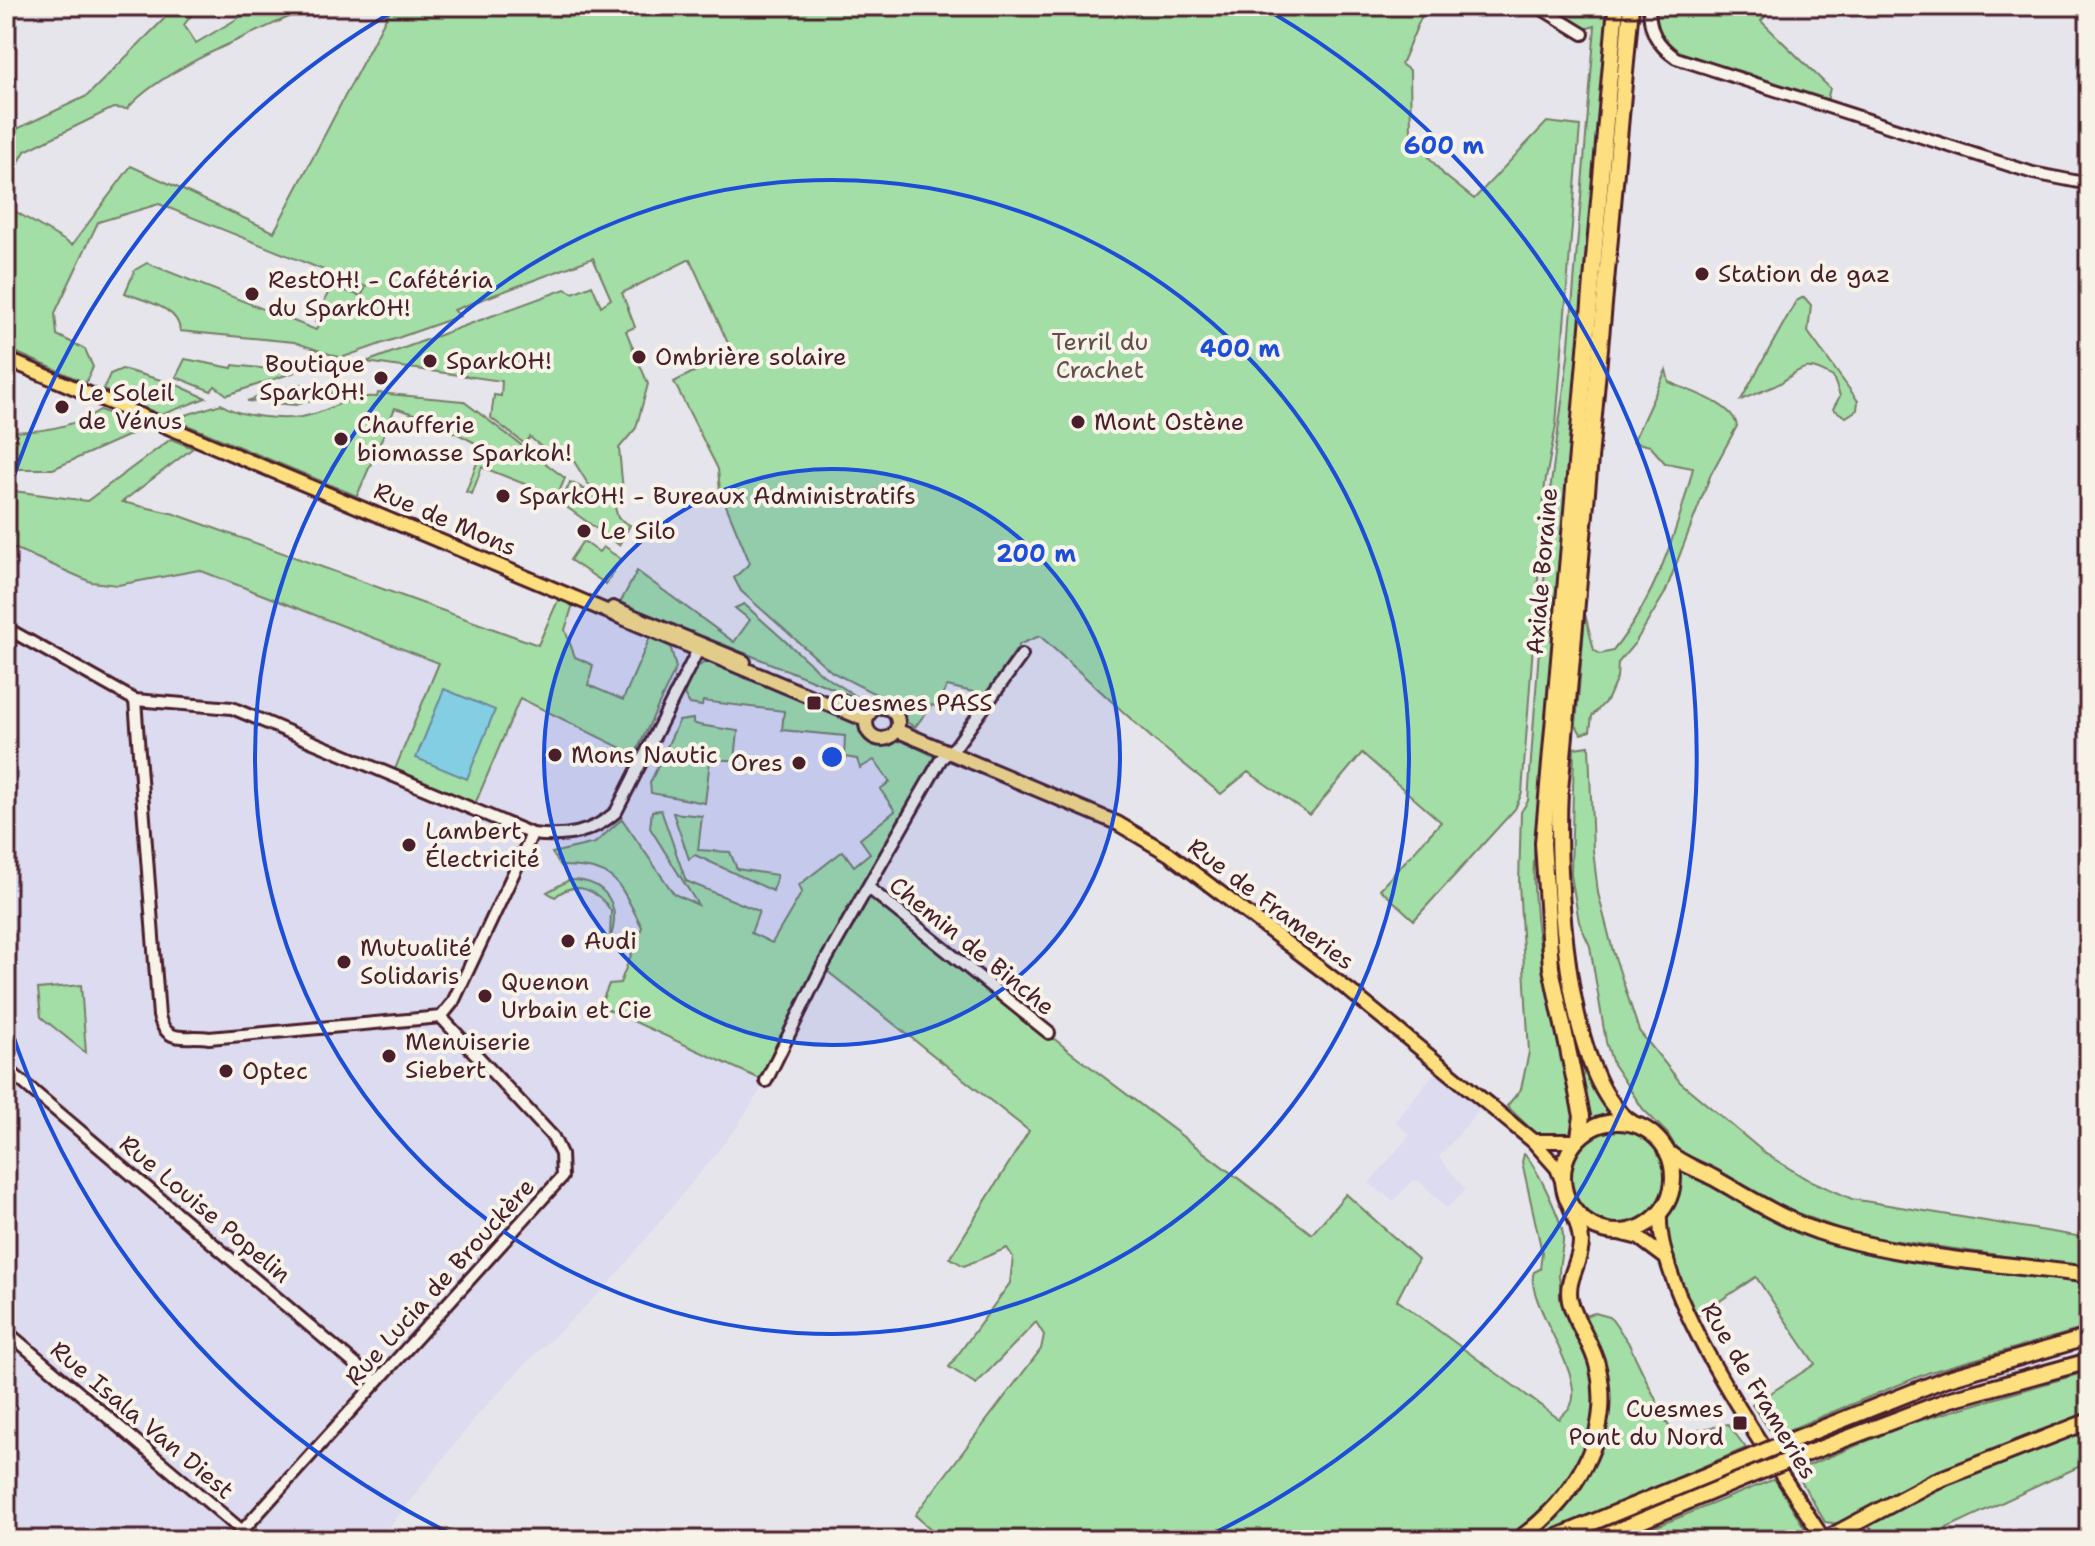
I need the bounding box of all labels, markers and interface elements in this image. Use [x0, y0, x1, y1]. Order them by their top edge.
text: 600 m [1404, 130, 1484, 162]
place label: Station de gaz [1718, 258, 1890, 290]
place label: RestOH! - Cafétéria du SparkOH! [268, 264, 493, 324]
marker: Station de gaz [1693, 265, 1711, 283]
marker: RestOH! - Cafétéria du SparkOH! [243, 285, 261, 303]
park label: Terril du Crachet [1052, 326, 1148, 386]
text: 400 m [1200, 333, 1280, 365]
place label: Ombrière solaire [655, 341, 847, 373]
place label: SparkOH! [446, 345, 552, 377]
place label: Boutique SparkOH! [259, 348, 365, 408]
marker: Ombrière solaire [630, 348, 648, 366]
marker: SparkOH! [421, 352, 439, 370]
marker: Boutique SparkOH! [372, 369, 390, 387]
place label: Le Soleil de Vénus [78, 377, 183, 437]
marker: Le Soleil de Vénus [53, 398, 71, 416]
place label: Mont Ostène [1094, 406, 1244, 438]
place label: Chaufferie biomasse Sparkoh! [357, 409, 572, 469]
marker: Mont Ostène [1069, 413, 1087, 431]
marker: Chaufferie biomasse Sparkoh! [332, 430, 350, 448]
street label: Rue de Mons [369, 475, 521, 563]
place label: SparkOH! - Bureaux Administratifs [519, 480, 916, 512]
street label: Axiale Boraine [1519, 486, 1565, 656]
marker: SparkOH! - Bureaux Administratifs [494, 487, 512, 505]
place label: Le Silo [600, 515, 676, 547]
marker: Le Silo [575, 522, 593, 540]
text: 200 m [996, 538, 1076, 570]
place label: Cuesmes PASS [830, 687, 993, 719]
marker: Cuesmes PASS [805, 694, 823, 712]
place label: Mons Nautic [571, 739, 718, 771]
centre of rings [818, 743, 846, 771]
marker: Mons Nautic [546, 746, 564, 764]
place label: Ores [731, 747, 783, 779]
marker: Ores [790, 754, 808, 772]
place label: Lambert Électricité [425, 815, 540, 875]
street label: Rue de Frameries [1181, 831, 1361, 977]
marker: Lambert Électricité [400, 836, 418, 854]
street label: Chemin de Binche [883, 869, 1061, 1023]
place label: Audi [584, 925, 637, 957]
place label: Mutualité Solidaris [360, 932, 472, 992]
marker: Audi [559, 932, 577, 950]
marker: Mutualité Solidaris [335, 953, 353, 971]
place label: Quenon Urbain et Cie [501, 966, 652, 1026]
marker: Quenon Urbain et Cie [476, 987, 494, 1005]
place label: Menuiserie Siebert [405, 1026, 531, 1086]
marker: Menuiserie Siebert [380, 1047, 398, 1065]
place label: Optec [242, 1055, 308, 1087]
marker: Optec [217, 1062, 235, 1080]
street label: Rue Louise Popelin [112, 1128, 298, 1290]
street label: Rue Lucia de Brouckère [338, 1171, 542, 1393]
street label: Rue de Frameries [1694, 1297, 1824, 1485]
street label: Rue Isala Van Diest [44, 1334, 240, 1506]
place label: Cuesmes Pont du Nord [1568, 1393, 1724, 1453]
marker: Cuesmes Pont du Nord [1731, 1414, 1749, 1432]

